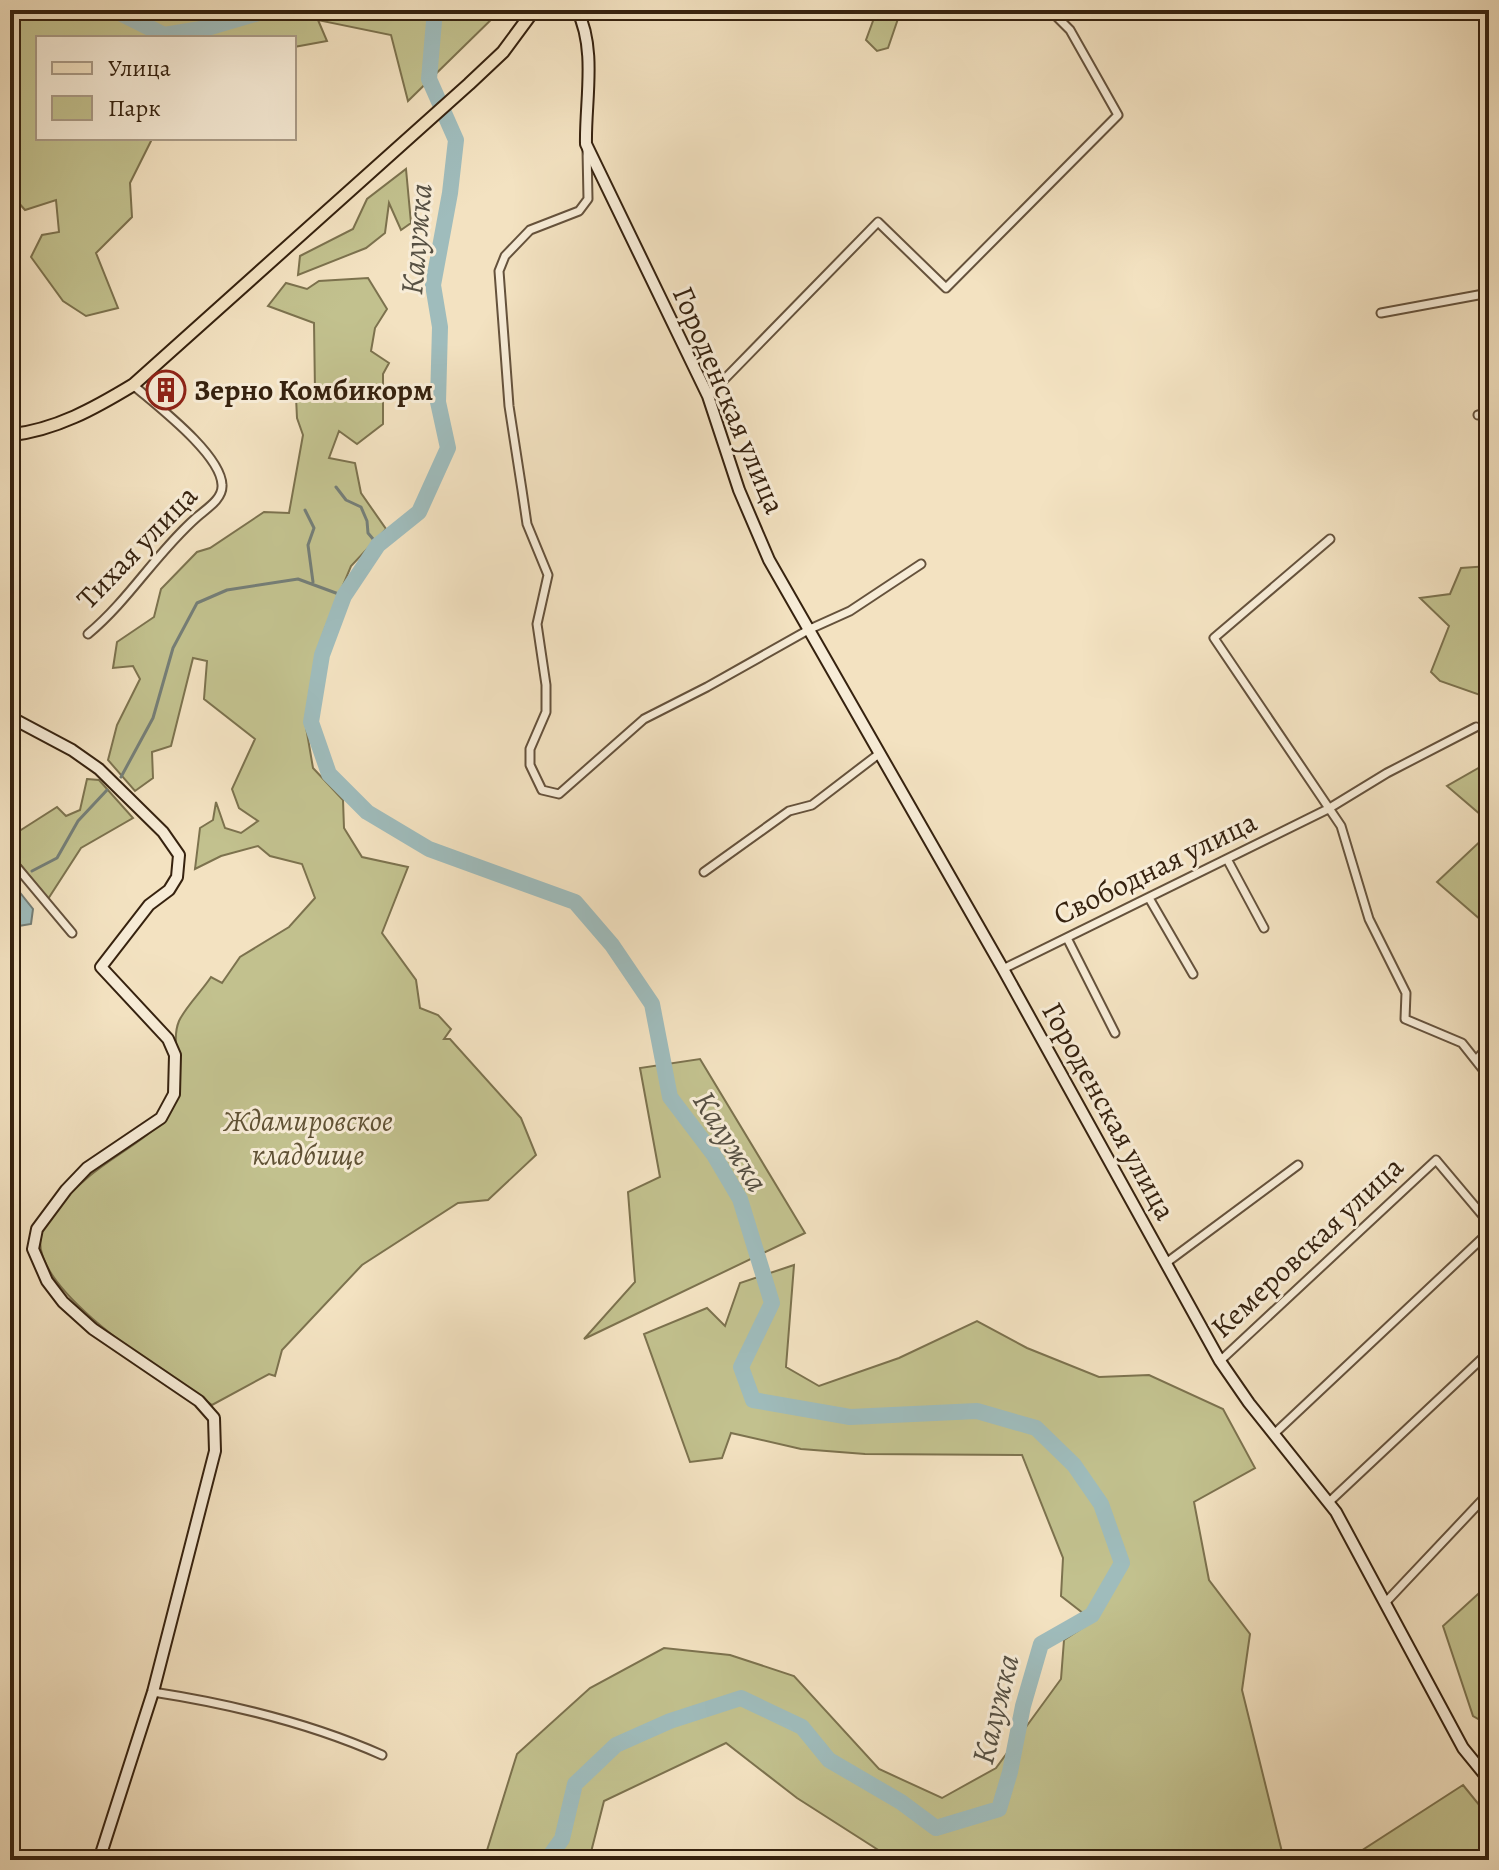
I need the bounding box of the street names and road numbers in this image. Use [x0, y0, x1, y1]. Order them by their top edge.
street label: Городенская улица [663, 280, 795, 520]
street label: Тихая улица [68, 476, 206, 618]
street label: Свободная улица [1047, 801, 1263, 935]
street label: Городенская улица [1032, 995, 1186, 1227]
street label: Кемеровская улица [1202, 1147, 1412, 1347]

